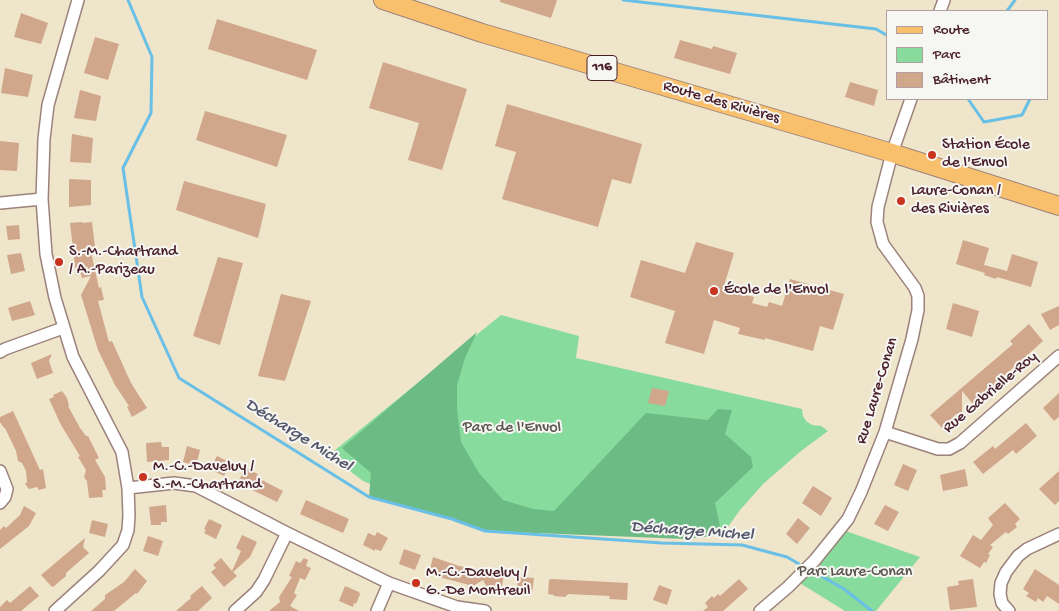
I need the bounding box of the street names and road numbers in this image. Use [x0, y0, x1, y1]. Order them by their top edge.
road number: 116 [587, 56, 617, 80]
street label: Route des Rivières [660, 77, 782, 129]
street label: Rue Laure-Conan [853, 336, 903, 446]
street label: Rue Gabrielle-Roy [940, 348, 1042, 438]

